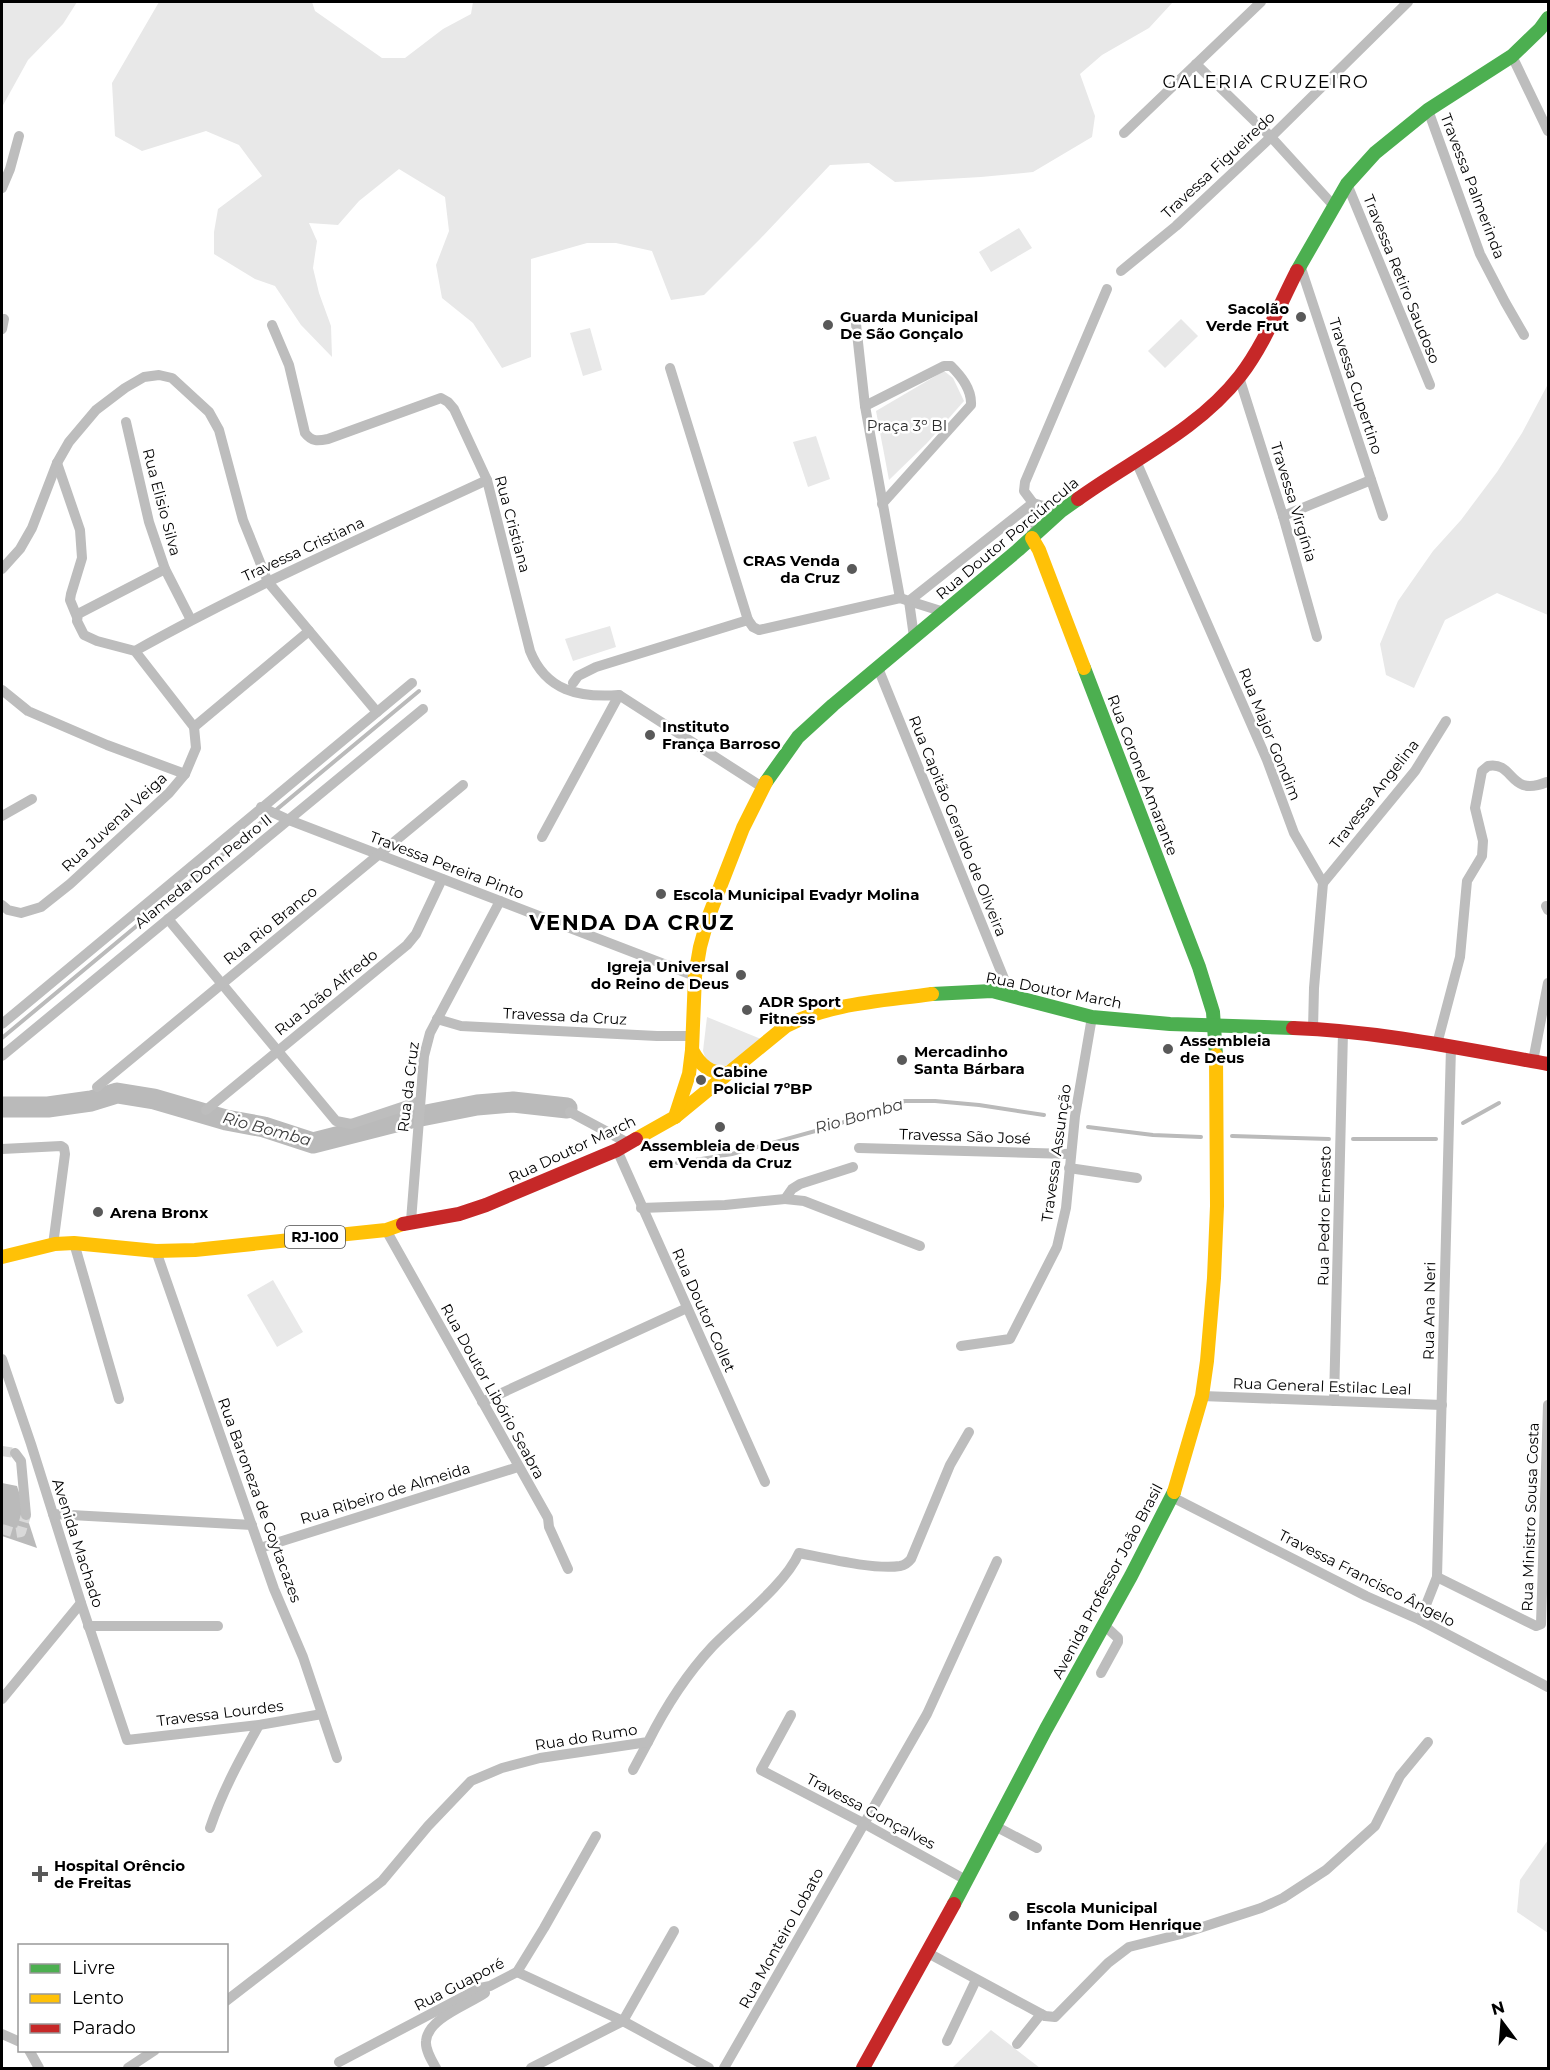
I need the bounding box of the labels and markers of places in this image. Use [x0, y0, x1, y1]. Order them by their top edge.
place label: Sacolão Verde Frut [1205, 299, 1289, 335]
place label: Guarda Municipal De São Gonçalo [840, 307, 978, 343]
marker: Sacolão Verde Frut [1294, 310, 1308, 324]
marker: Guarda Municipal De São Gonçalo [821, 318, 835, 332]
place label: CRAS Venda da Cruz [743, 551, 840, 587]
marker: CRAS Venda da Cruz [845, 562, 859, 576]
place label: Instituto França Barroso [662, 717, 781, 753]
marker: Instituto França Barroso [643, 728, 657, 742]
place label: Escola Municipal Evadyr Molina [673, 885, 919, 904]
marker: Escola Municipal Evadyr Molina [654, 887, 668, 901]
place label: Igreja Universal do Reino de Deus [591, 957, 729, 993]
marker: Igreja Universal do Reino de Deus [734, 968, 748, 982]
place label: ADR Sport Fitness [758, 992, 842, 1028]
marker: ADR Sport Fitness [740, 1003, 754, 1017]
place label: Assembleia de Deus [1179, 1031, 1271, 1067]
place label: Mercadinho Santa Bárbara [914, 1042, 1025, 1078]
marker: Assembleia de Deus [1161, 1042, 1175, 1056]
marker: Mercadinho Santa Bárbara [895, 1053, 909, 1067]
place label: Cabine Policial 7ºBP [713, 1062, 813, 1098]
marker: Cabine Policial 7ºBP [694, 1073, 708, 1087]
marker: Assembleia de Deus em Venda da Cruz [713, 1120, 727, 1134]
place label: Assembleia de Deus em Venda da Cruz [639, 1136, 800, 1172]
place label: Arena Bronx [109, 1203, 208, 1222]
marker: Arena Bronx [91, 1205, 105, 1219]
place label: Hospital Orêncio de Freitas [54, 1856, 185, 1892]
marker: Hospital Orêncio de Freitas [31, 1865, 49, 1883]
place label: Escola Municipal Infante Dom Henrique [1026, 1898, 1202, 1934]
marker: Escola Municipal Infante Dom Henrique [1007, 1909, 1021, 1923]

